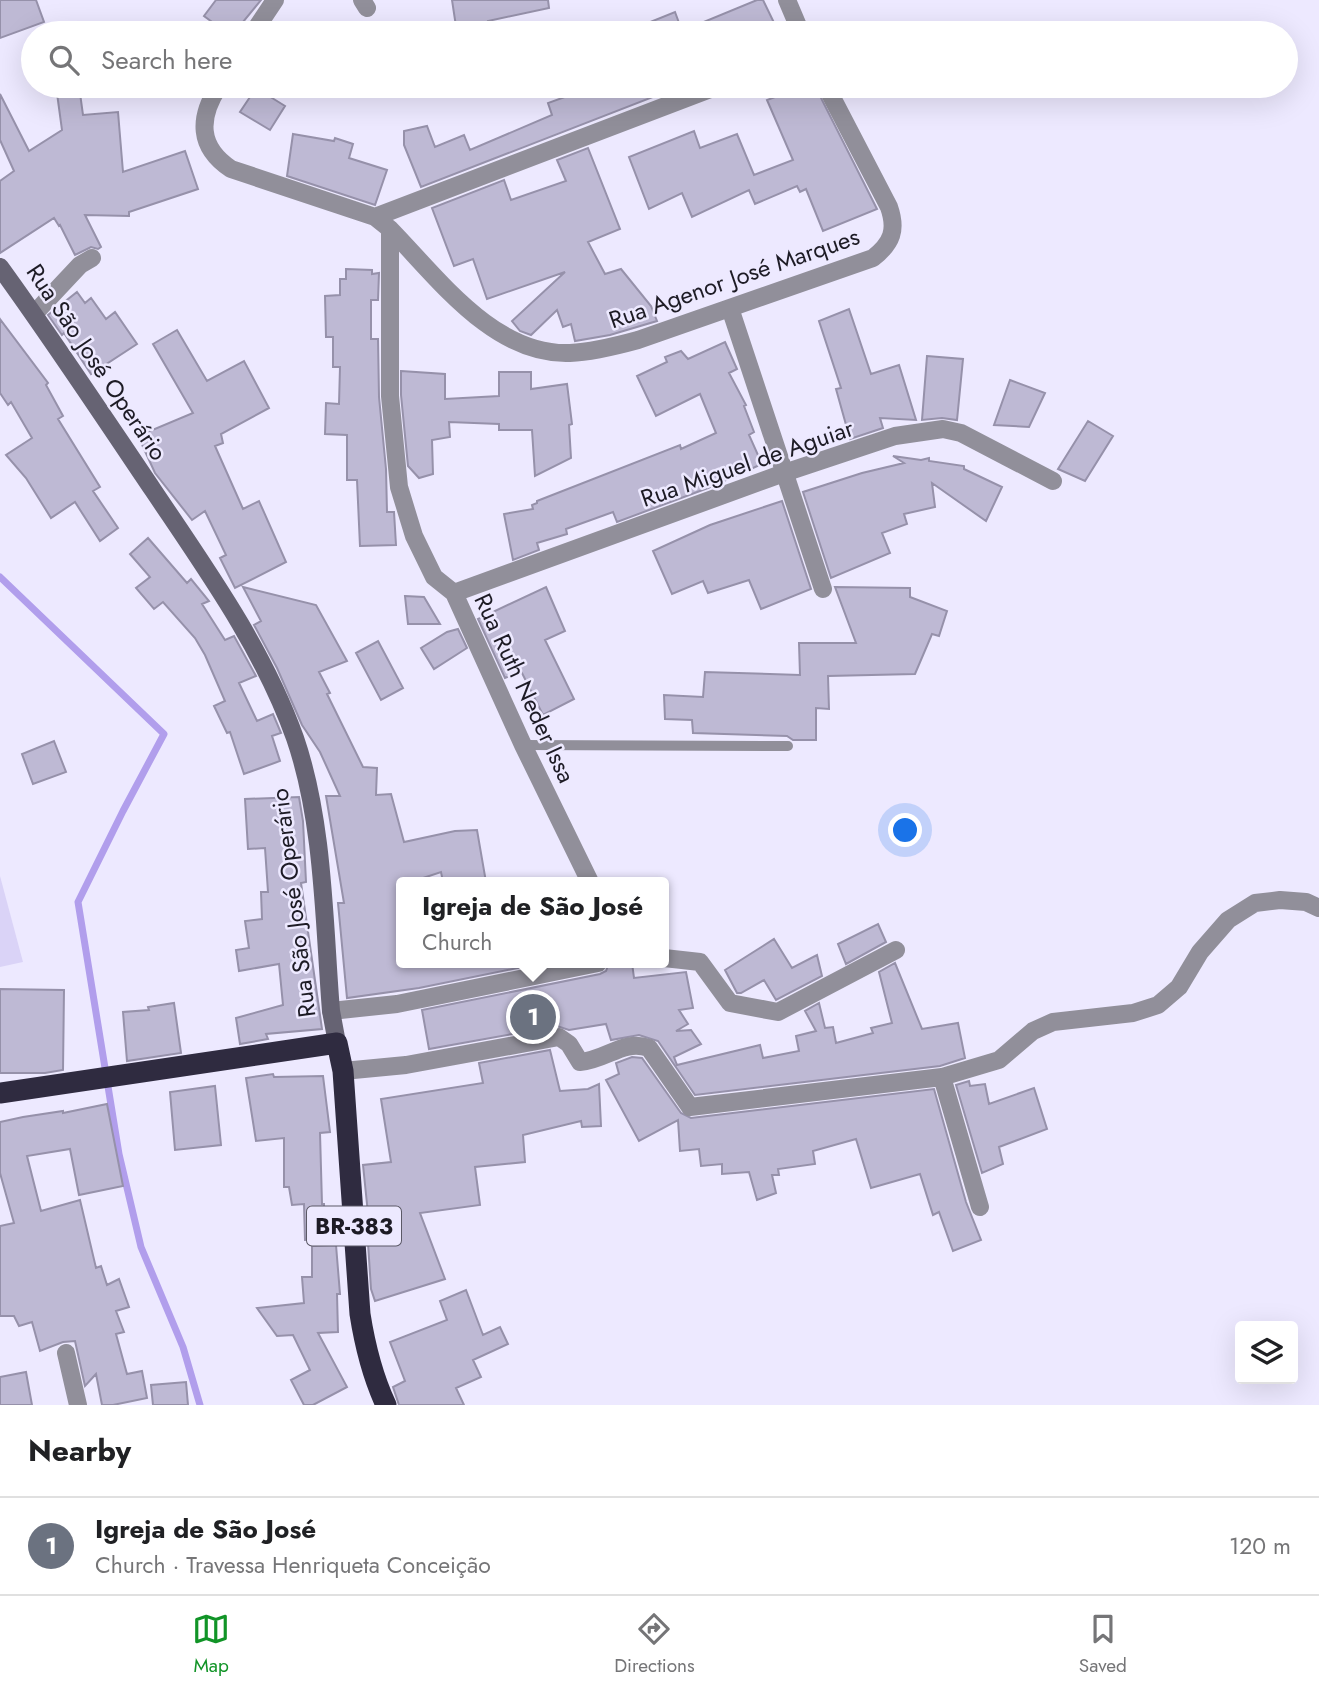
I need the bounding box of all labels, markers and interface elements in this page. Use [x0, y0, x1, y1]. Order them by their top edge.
search box [21, 21, 1298, 98]
icon: search [45, 41, 83, 79]
text: Search here [101, 41, 233, 79]
street label: Rua Agenor José Marques [604, 219, 864, 337]
street label: Rua São José Operário [18, 257, 176, 467]
street label: Rua Miguel de Aguiar [636, 410, 859, 516]
street label: Rua Ruth Neder Issa [466, 587, 584, 789]
street label: Rua São José Operário [262, 787, 324, 1019]
your location [888, 813, 922, 847]
popup [396, 877, 669, 968]
text: Igreja de São José [422, 887, 643, 925]
text: Church [422, 925, 492, 959]
pin: 1 [510, 991, 556, 1043]
road number: BR-383 [307, 1206, 401, 1246]
map controls [1235, 1321, 1298, 1384]
button: layers [1235, 1321, 1298, 1384]
text: Nearby [28, 1429, 131, 1472]
text: Igreja de São José [95, 1510, 316, 1548]
text: 1 [45, 1529, 57, 1563]
text: 120 m [1229, 1529, 1291, 1563]
text: Church · Travessa Henriqueta Conceição [95, 1548, 491, 1582]
tab: Map [192, 1610, 230, 1679]
tab: Directions [614, 1610, 695, 1679]
tab: Saved [1079, 1610, 1127, 1679]

